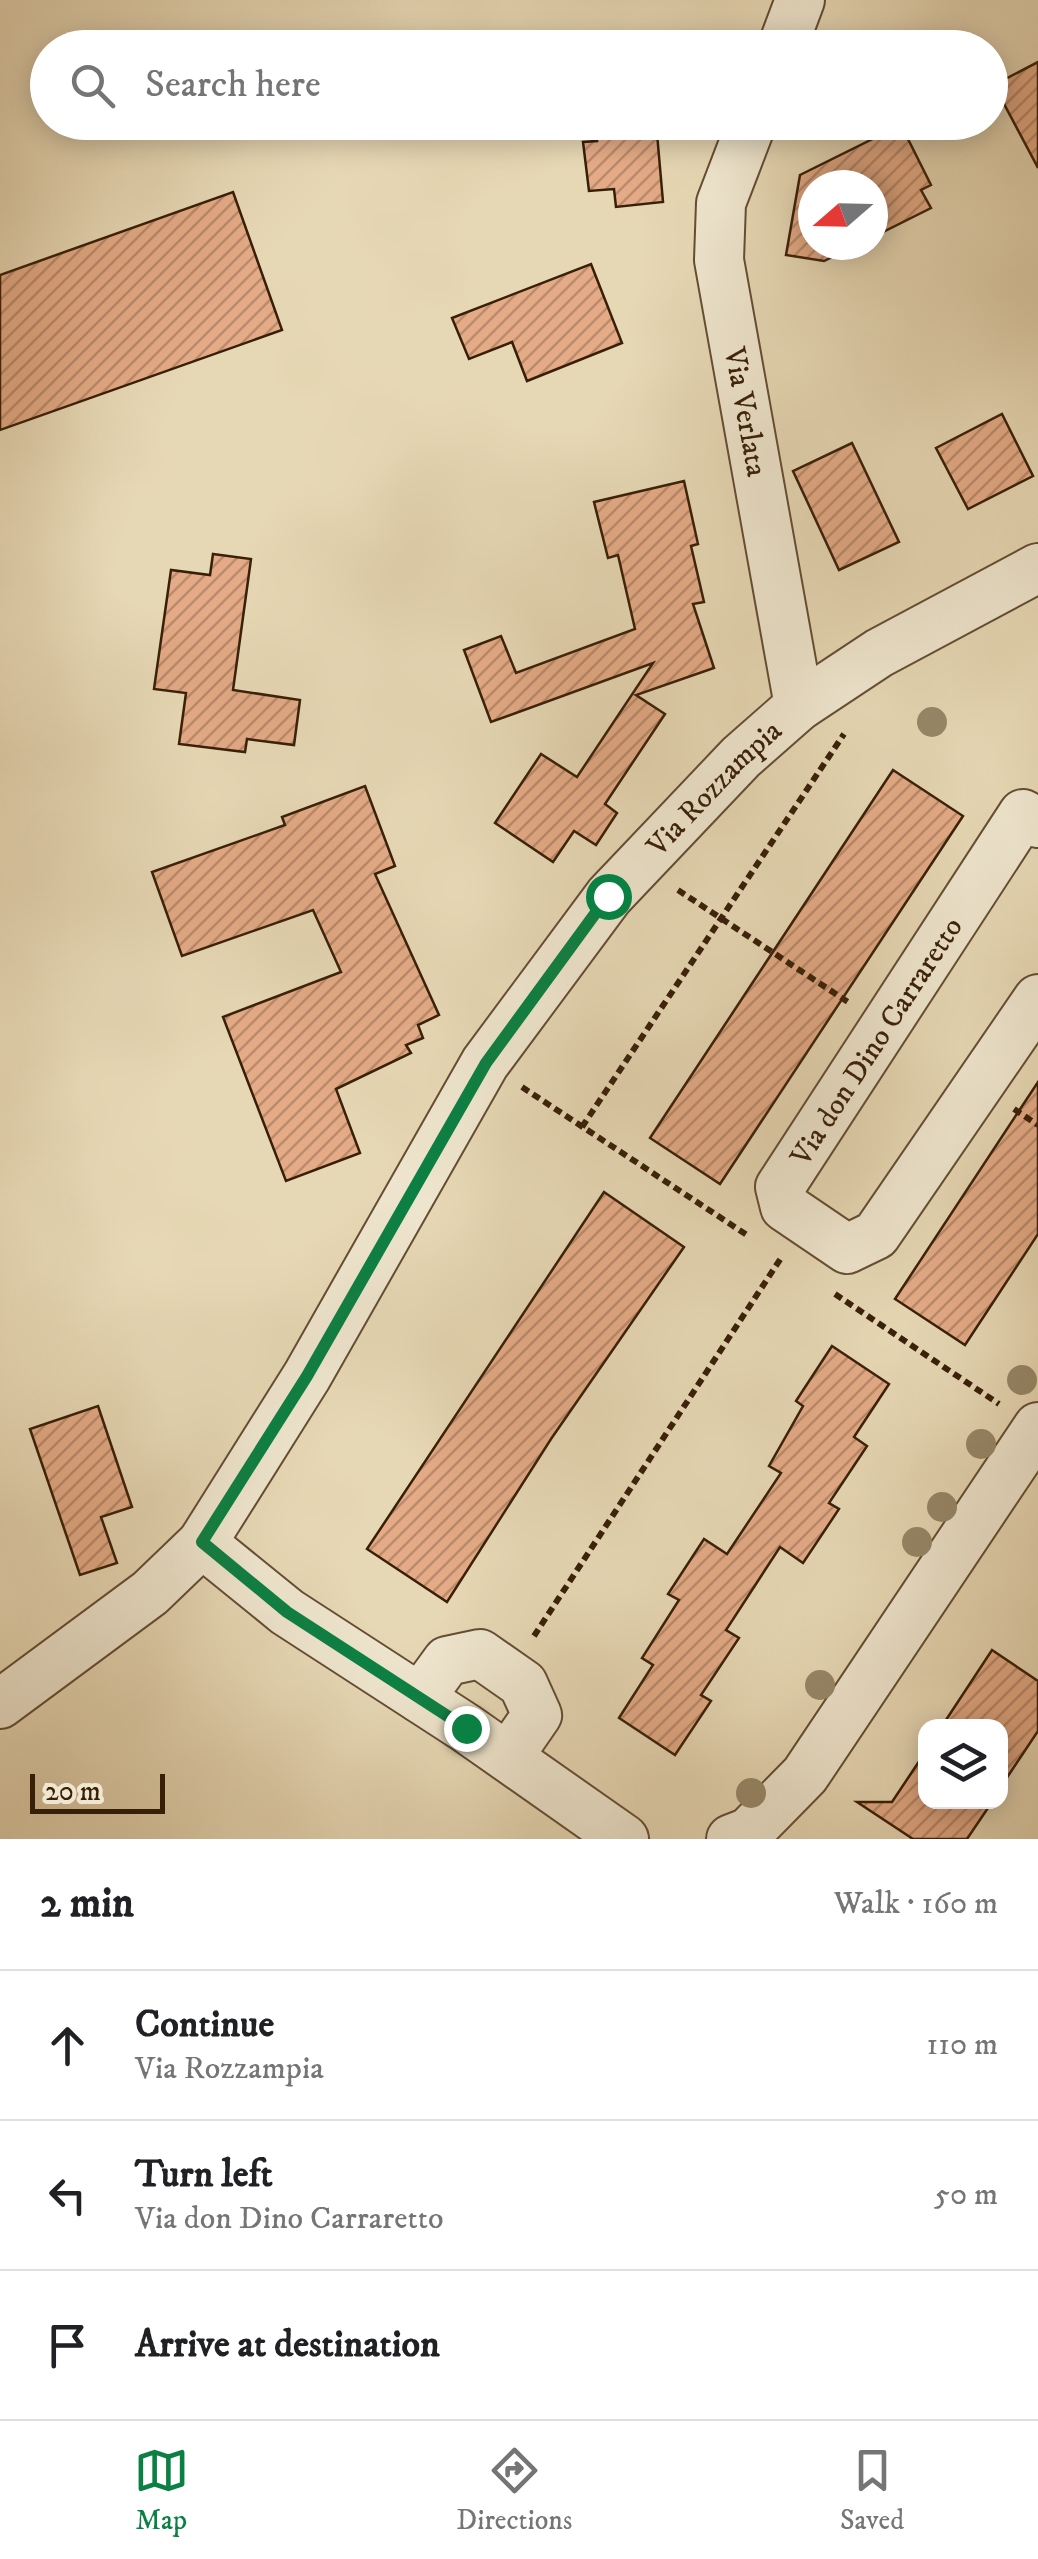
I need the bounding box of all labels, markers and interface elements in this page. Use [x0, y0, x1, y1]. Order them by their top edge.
search box [30, 30, 1008, 140]
icon: search [65, 58, 120, 113]
text: Search here [145, 61, 321, 109]
north arrow [798, 170, 888, 260]
street label: Via Verlata [715, 344, 775, 480]
street label: Via Rozzampia [639, 713, 790, 865]
route start [586, 874, 632, 920]
street label: Via don Dino Carraretto [782, 910, 972, 1174]
route end [444, 1706, 490, 1752]
map controls [918, 1719, 1008, 1809]
button: layers [918, 1719, 1008, 1809]
scale bar [30, 1769, 165, 1814]
text: 20 m [45, 1774, 101, 1809]
text: 2 min [40, 1878, 134, 1930]
text: Walk · 160 m [834, 1884, 998, 1924]
text: Continue [135, 2001, 274, 2049]
icon: ahead [40, 2018, 95, 2073]
text: 110 m [926, 2025, 998, 2065]
text: Via Rozzampia [135, 2049, 324, 2089]
text: Turn left [135, 2151, 273, 2199]
icon: left [40, 2168, 95, 2223]
text: 50 m [934, 2175, 998, 2215]
text: Via don Dino Carraretto [135, 2199, 443, 2239]
icon: arrive [40, 2318, 95, 2373]
text: Arrive at destination [135, 2321, 440, 2369]
tab: Map [134, 2443, 189, 2538]
tab: Directions [456, 2443, 572, 2538]
tab: Saved [840, 2443, 904, 2538]

